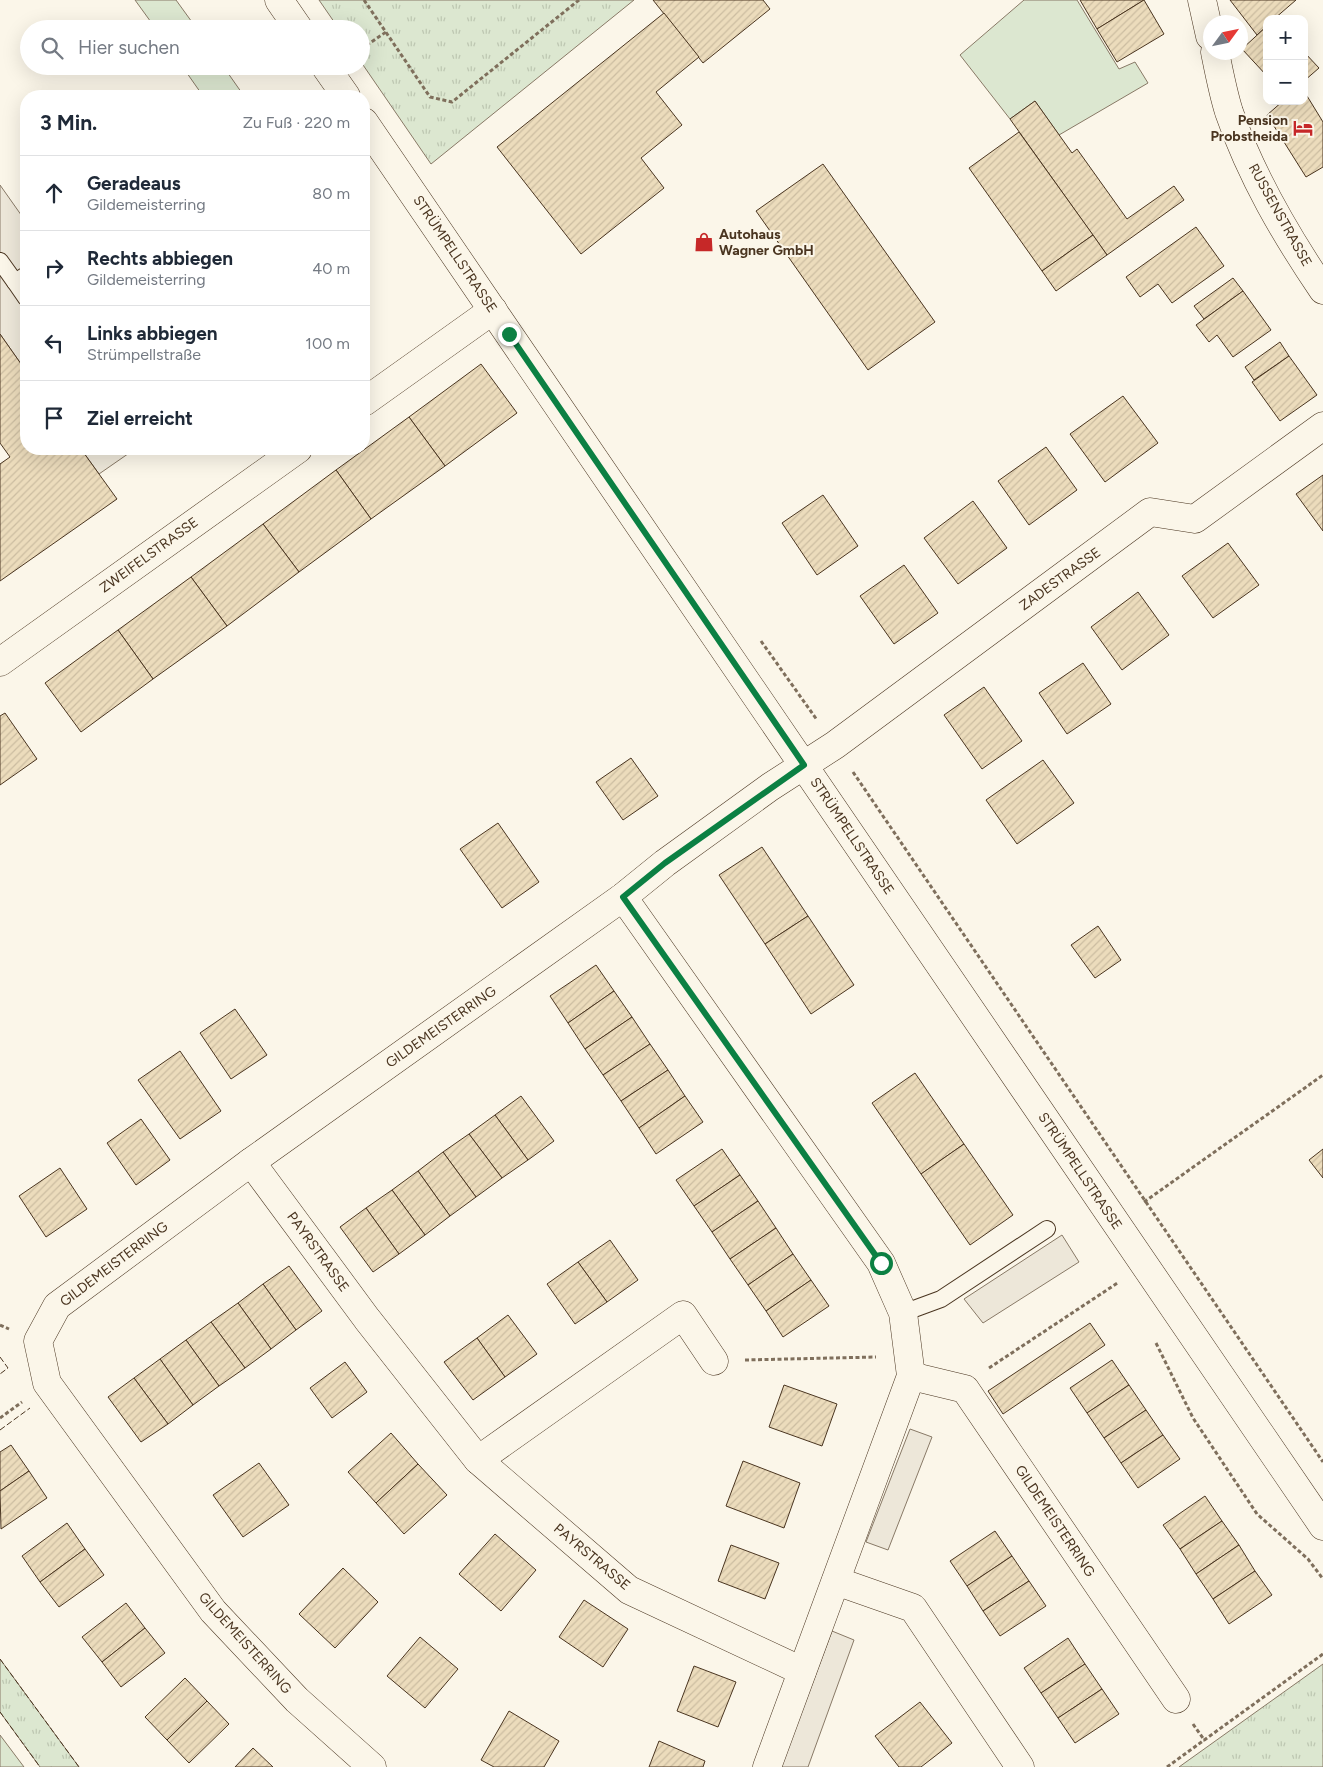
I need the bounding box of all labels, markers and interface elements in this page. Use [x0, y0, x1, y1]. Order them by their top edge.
north arrow [1203, 15, 1248, 60]
map controls [1263, 15, 1308, 105]
button: + [1263, 15, 1308, 60]
search box [20, 20, 370, 75]
icon: search [38, 34, 66, 62]
text: Hier suchen [78, 36, 179, 59]
button: − [1263, 60, 1308, 105]
text: 3 Min. [40, 110, 97, 135]
place label: Pension Probstheida [1210, 112, 1288, 145]
text: Zu Fuß · 220 m [243, 113, 350, 132]
hotel icon: Pension Probstheida [1292, 117, 1314, 139]
street label: RUSSENSTRASSE [1245, 161, 1315, 269]
text: Geradeaus [87, 172, 181, 195]
icon: ahead [40, 179, 68, 207]
text: 80 m [312, 184, 350, 203]
street label: STRÜMPELLSTRASSE [409, 192, 501, 316]
text: Gildemeisterring [87, 195, 206, 214]
place label: Autohaus Wagner GmbH [719, 226, 814, 259]
shop icon: Autohaus Wagner GmbH [693, 231, 715, 253]
text: Rechts abbiegen [87, 247, 233, 270]
icon: right [40, 254, 68, 282]
text: 40 m [312, 259, 350, 278]
text: Gildemeisterring [87, 270, 206, 289]
text: Links abbiegen [87, 322, 218, 345]
route end [498, 323, 521, 346]
icon: left [40, 329, 68, 357]
text: 100 m [305, 334, 350, 353]
text: Strümpellstraße [87, 345, 201, 364]
icon: arrive [40, 404, 68, 432]
text: Ziel erreicht [87, 407, 193, 430]
street label: ZWEIFELSTRASSE [96, 514, 202, 596]
street label: ZADESTRASSE [1016, 544, 1104, 614]
street label: STRÜMPELLSTRASSE [806, 774, 898, 898]
street label: GILDEMEISTERRING [383, 982, 500, 1071]
street label: STRÜMPELLSTRASSE [1034, 1109, 1126, 1233]
street label: PAYRSTRASSE [283, 1209, 353, 1295]
street label: GILDEMEISTERRING [57, 1218, 172, 1310]
route start [870, 1252, 893, 1275]
street label: GILDEMEISTERRING [1011, 1462, 1099, 1580]
street label: PAYRSTRASSE [550, 1520, 634, 1594]
street label: GILDEMEISTERRING [195, 1589, 295, 1698]

